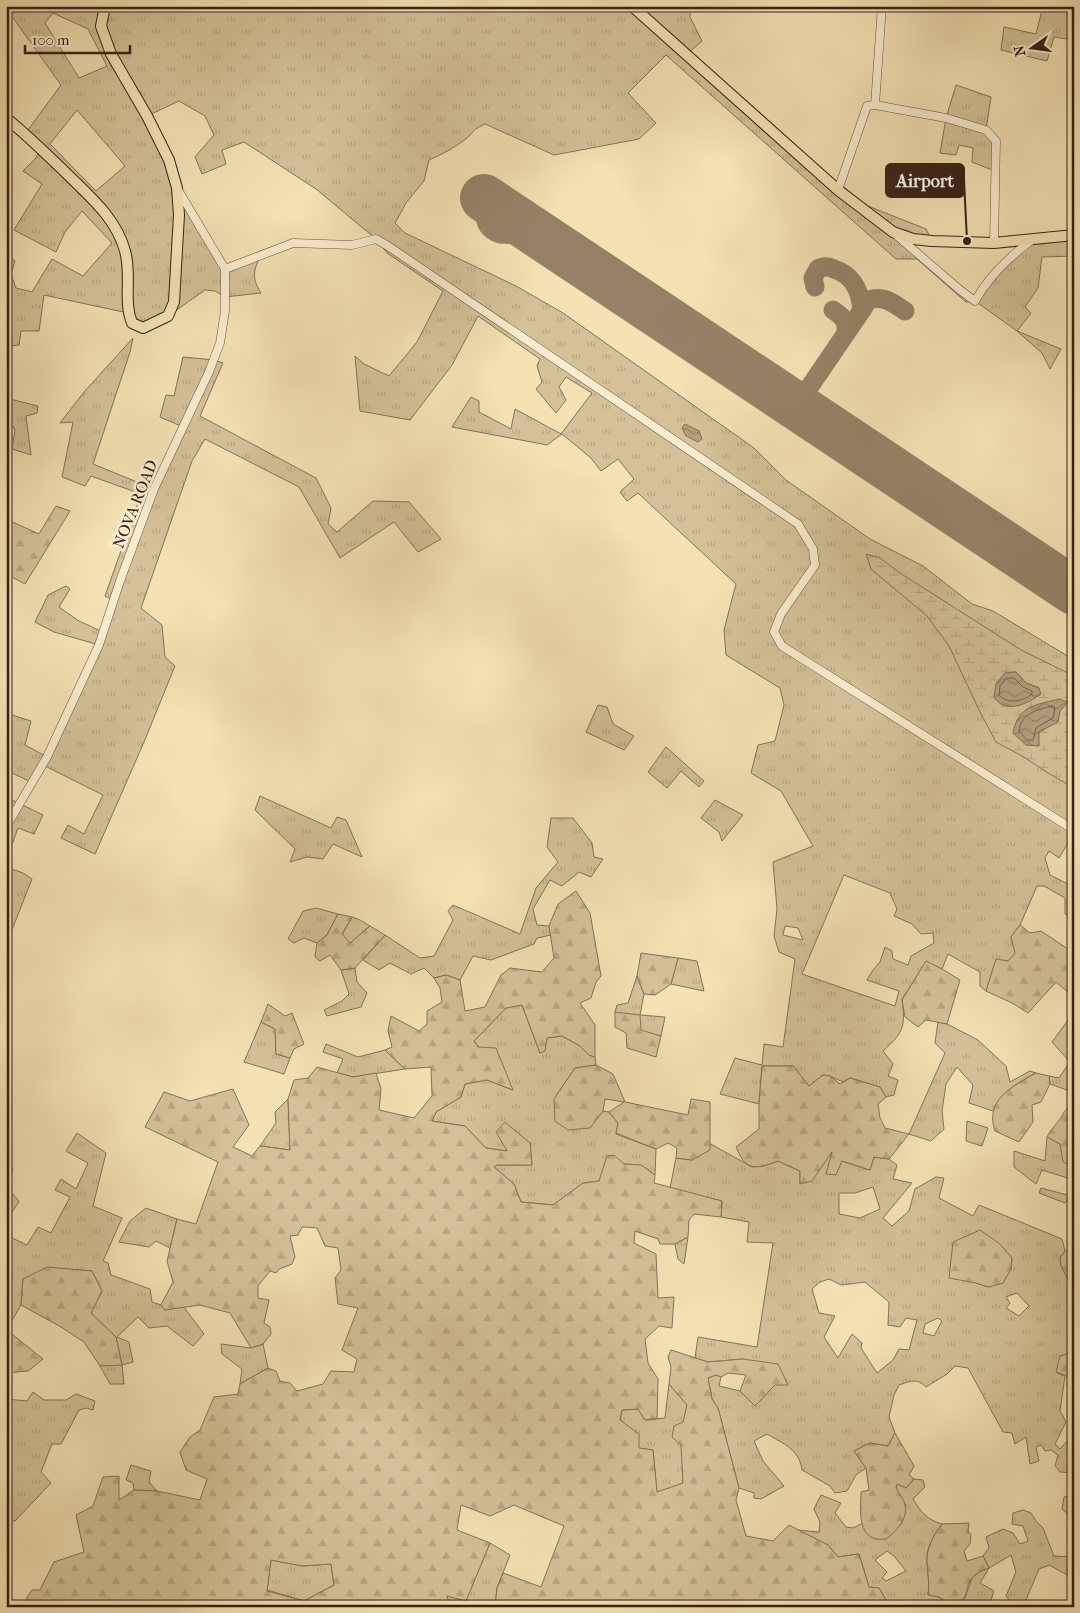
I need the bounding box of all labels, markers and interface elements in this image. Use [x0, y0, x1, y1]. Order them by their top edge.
scale bar [25, 22, 130, 54]
north arrow [1008, 22, 1058, 72]
text: 100 m [32, 31, 70, 49]
text: N [1010, 43, 1029, 58]
callout: Airport [886, 164, 964, 197]
text: Airport [895, 171, 955, 192]
street label: NOVA ROAD [109, 457, 161, 551]

